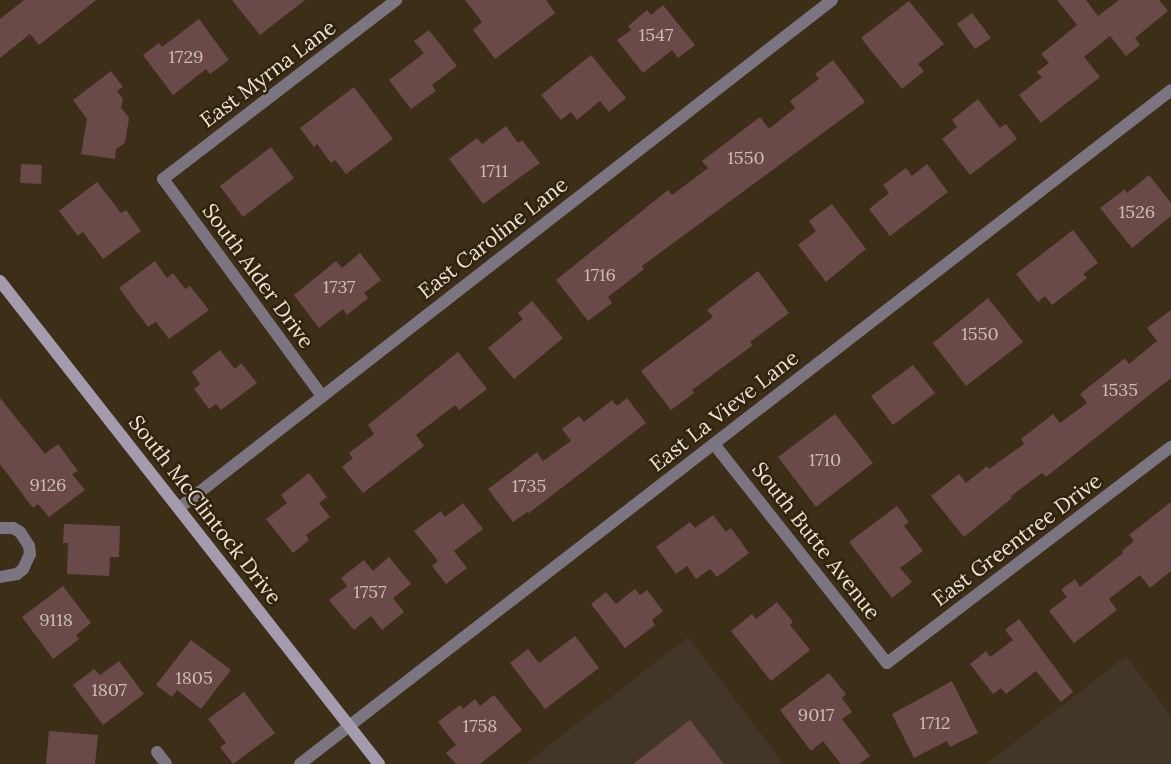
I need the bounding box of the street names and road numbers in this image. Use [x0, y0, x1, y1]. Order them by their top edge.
street label: East Myrna Lane [195, 15, 341, 133]
street label: East Caroline Lane [413, 172, 573, 304]
street label: South Alder Drive [197, 199, 319, 353]
street label: East La Vieve Lane [645, 345, 803, 477]
street label: South McClintock Drive [123, 410, 287, 610]
street label: South Butte Avenue [747, 457, 885, 625]
street label: East Greentree Drive [927, 468, 1107, 612]

